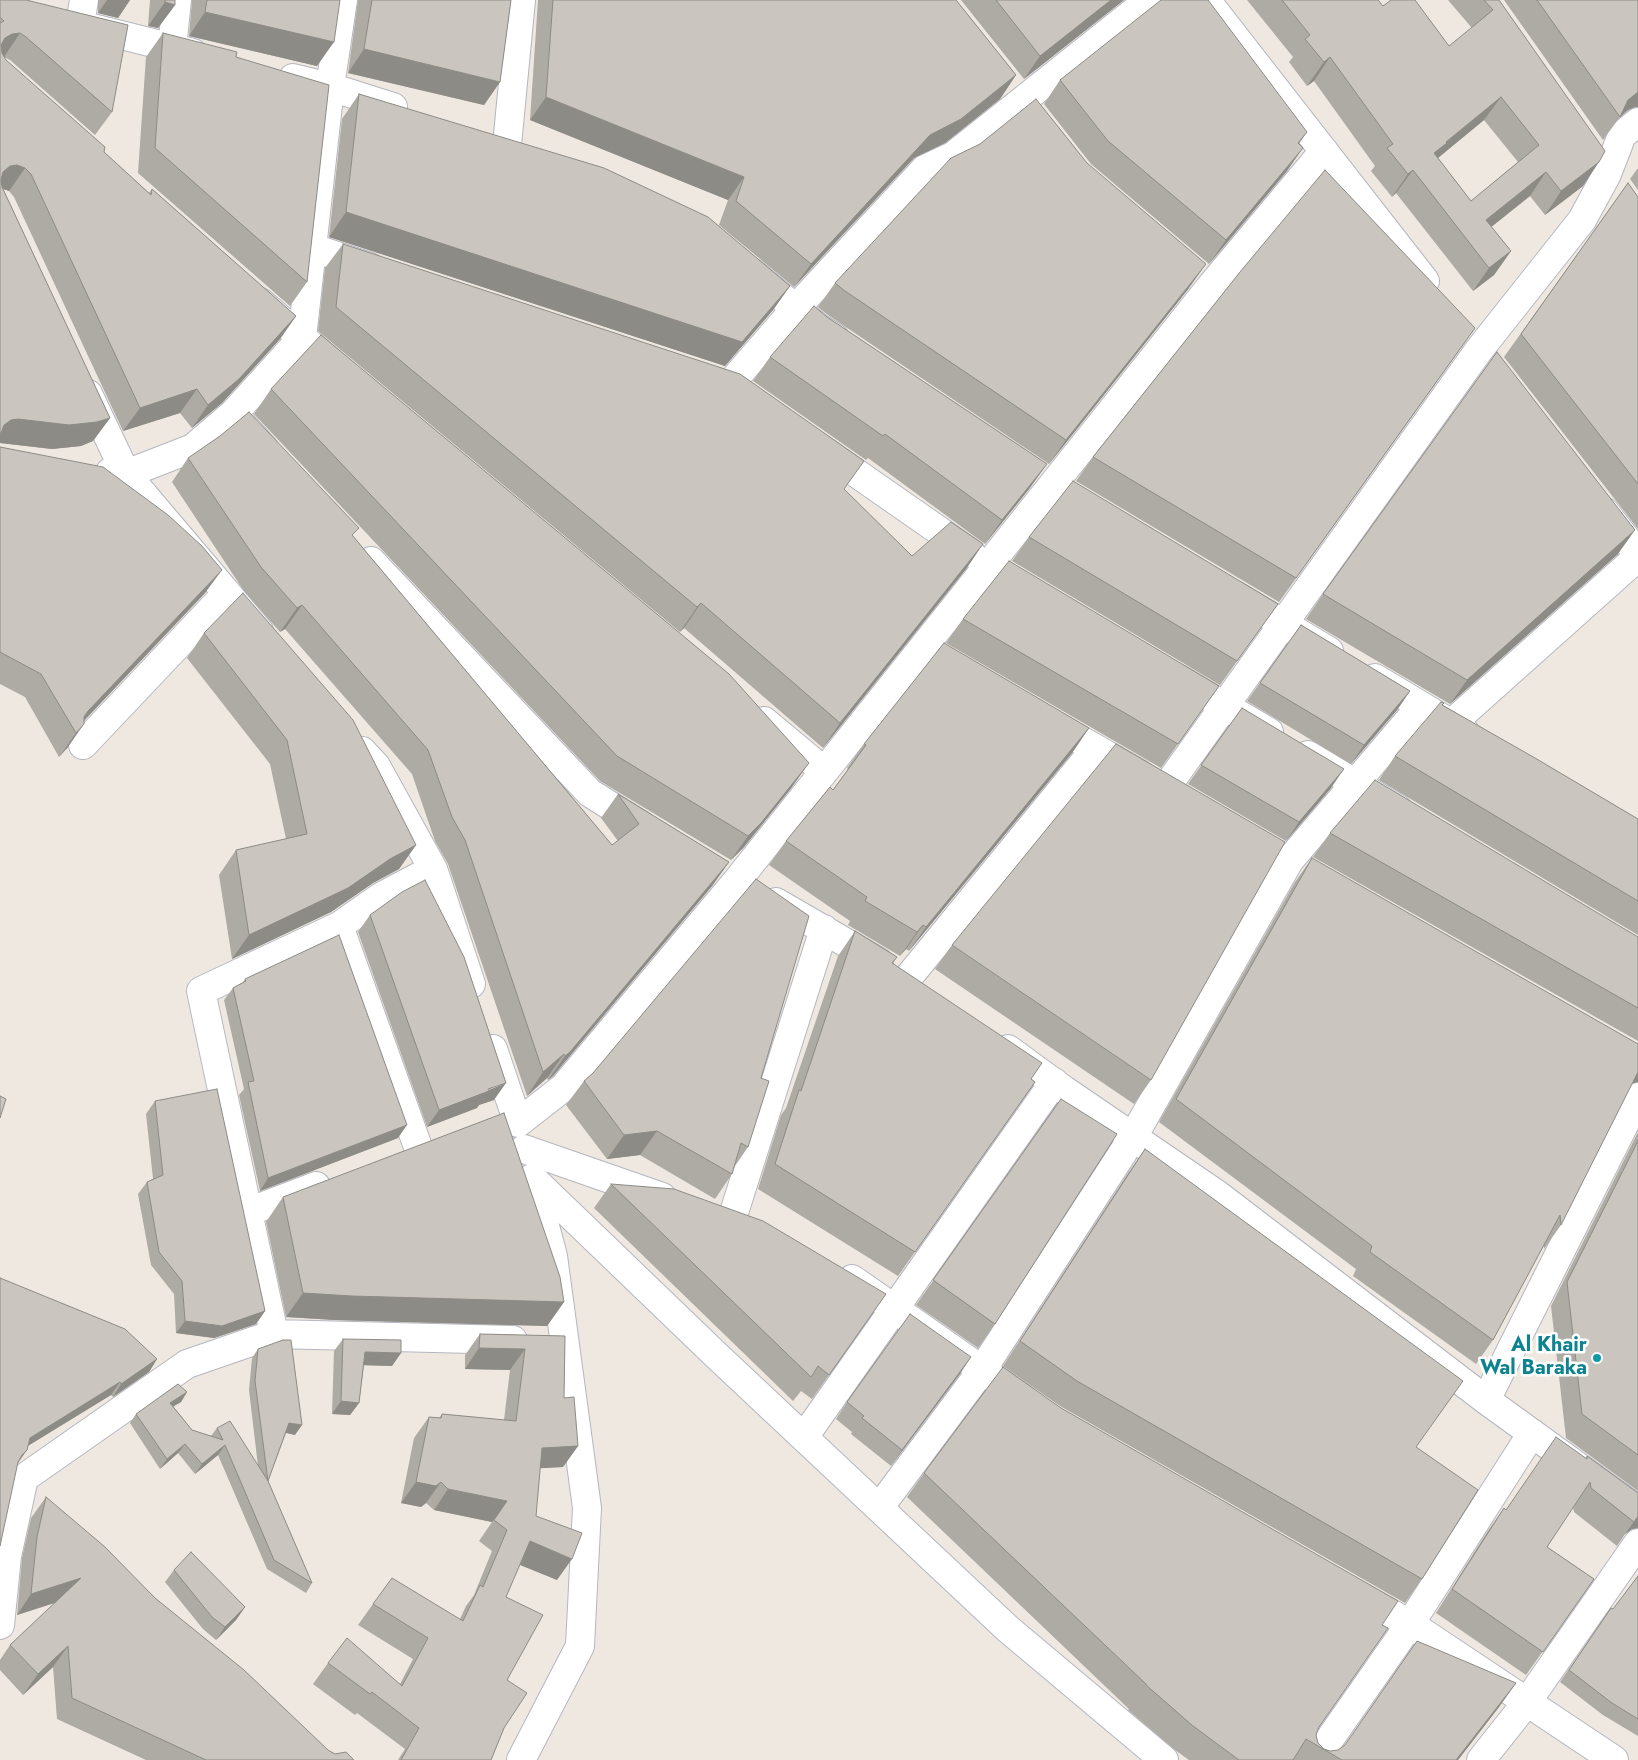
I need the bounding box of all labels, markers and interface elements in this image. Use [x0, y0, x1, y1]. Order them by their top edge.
place label: Al Khair Wal Baraka [1480, 1334, 1587, 1381]
marker: Al Khair Wal Baraka [1591, 1352, 1603, 1364]

